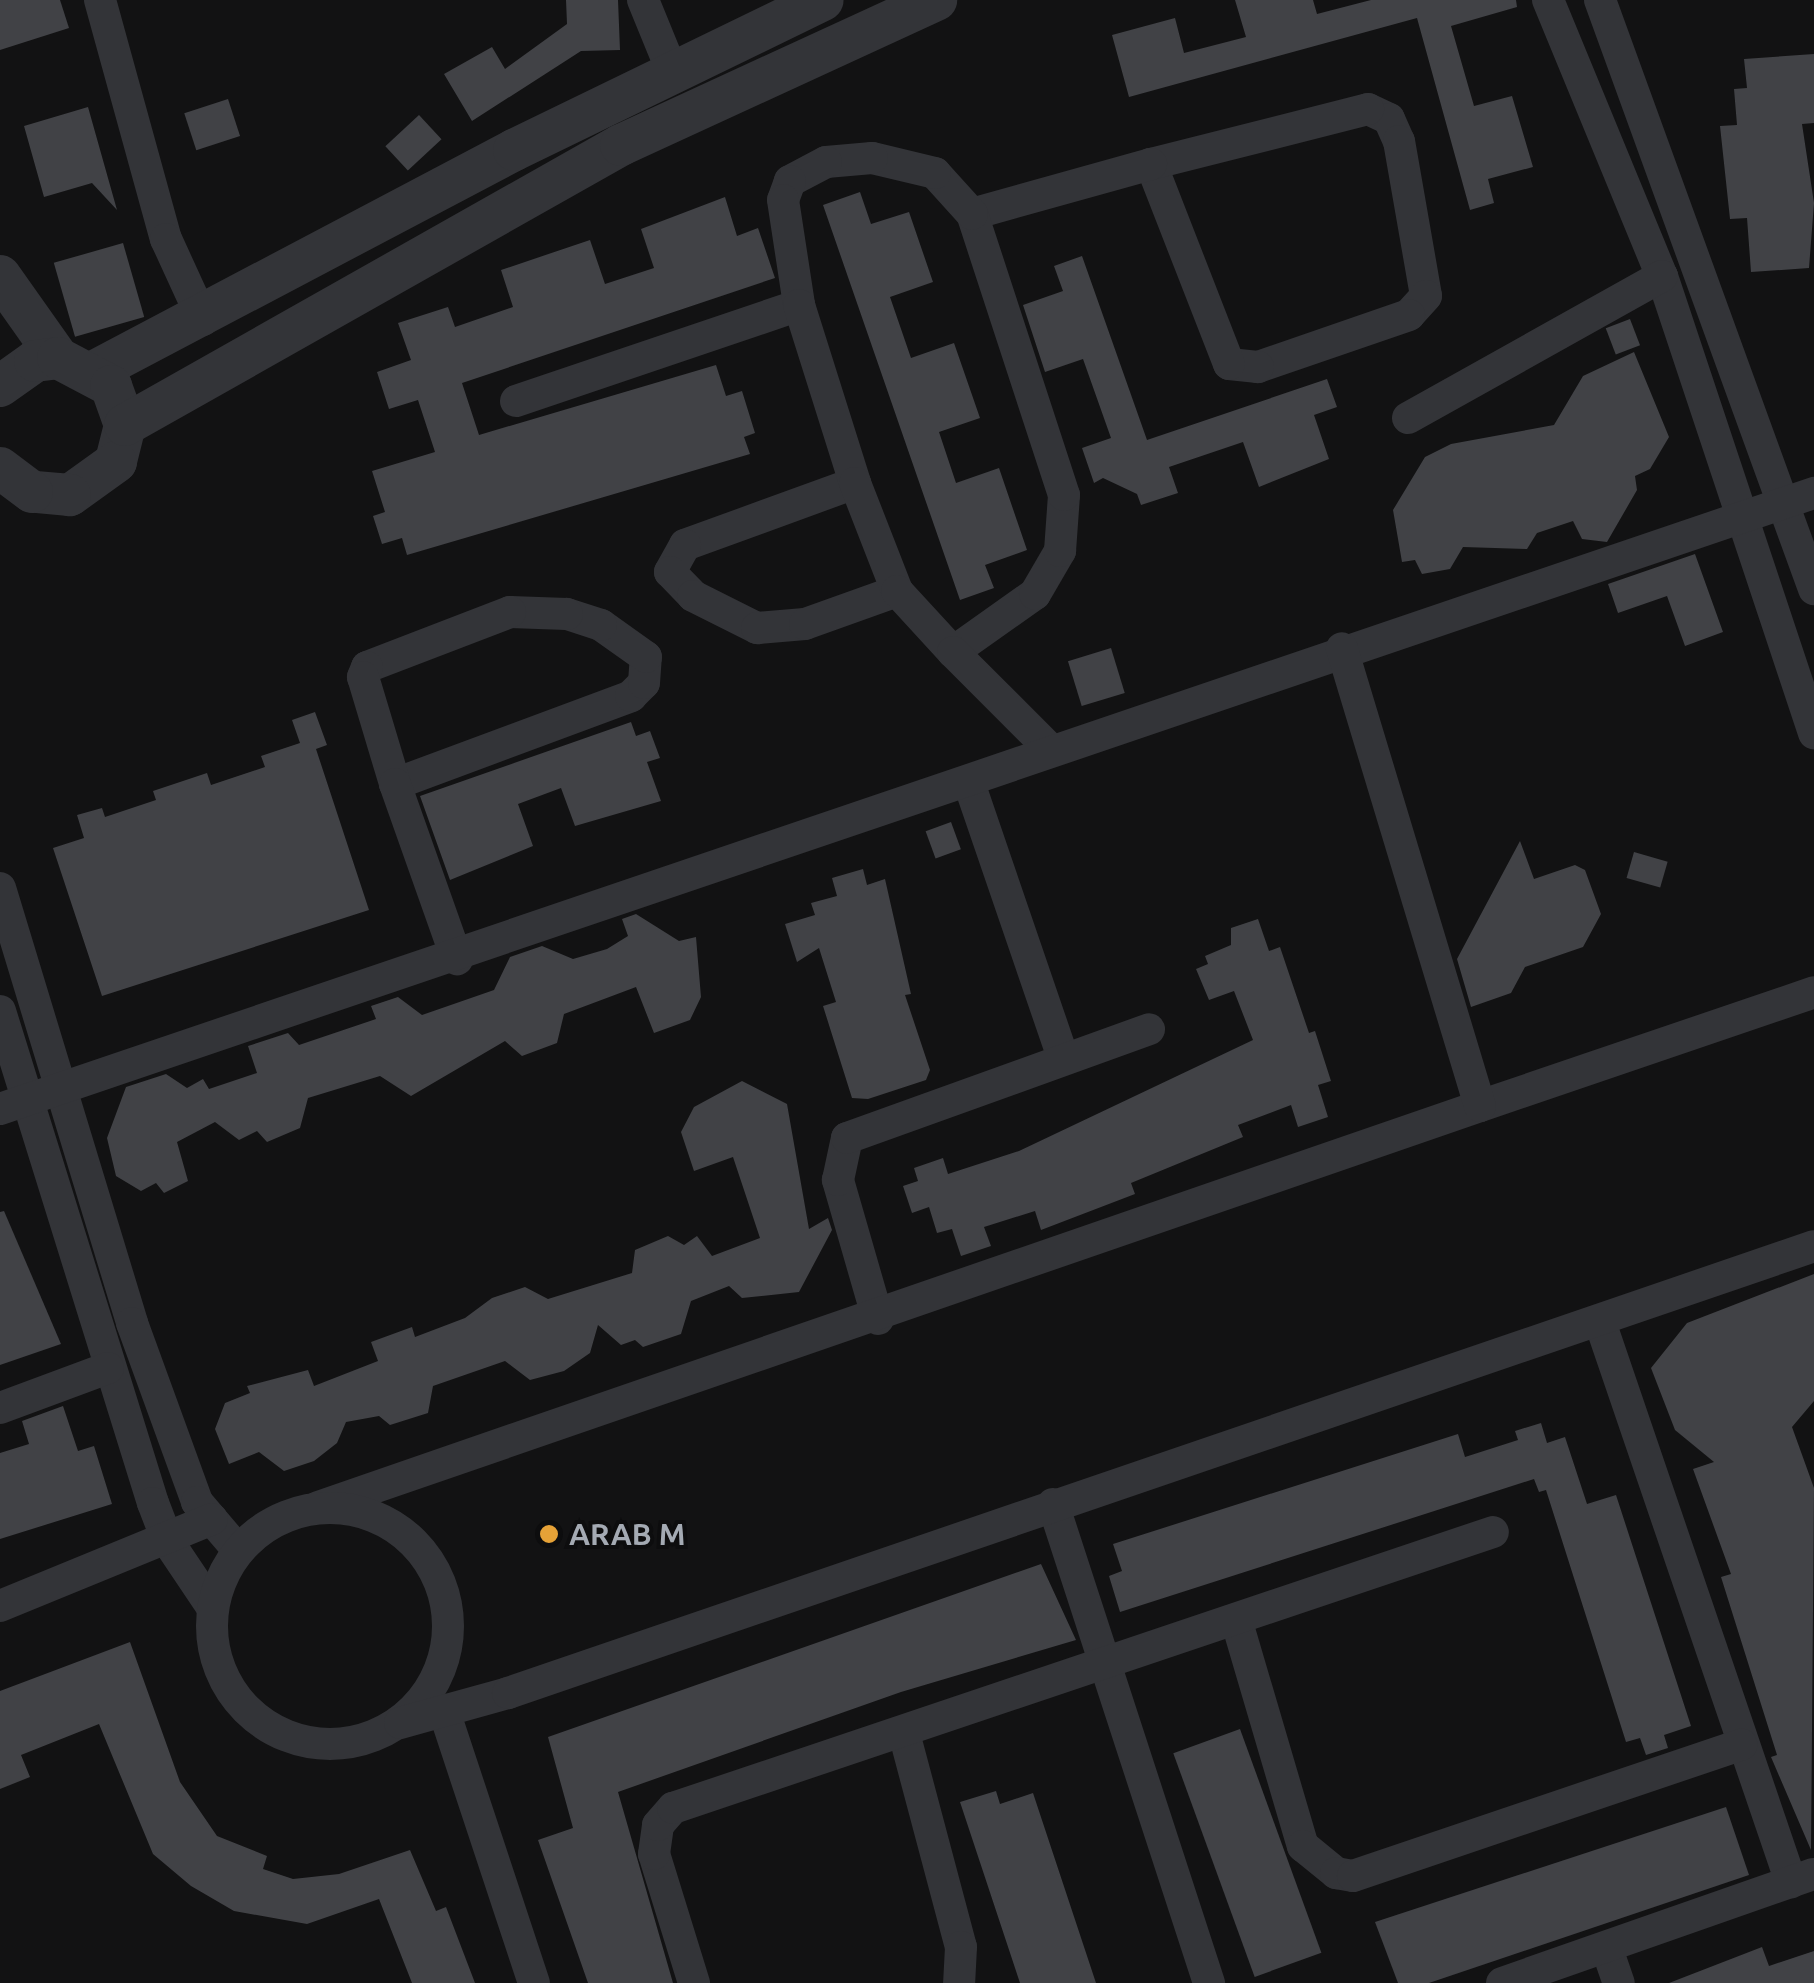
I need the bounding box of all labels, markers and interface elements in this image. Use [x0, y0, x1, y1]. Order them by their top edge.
place label: ARAB M [569, 1516, 685, 1552]
marker: ARAB M [538, 1523, 560, 1545]

